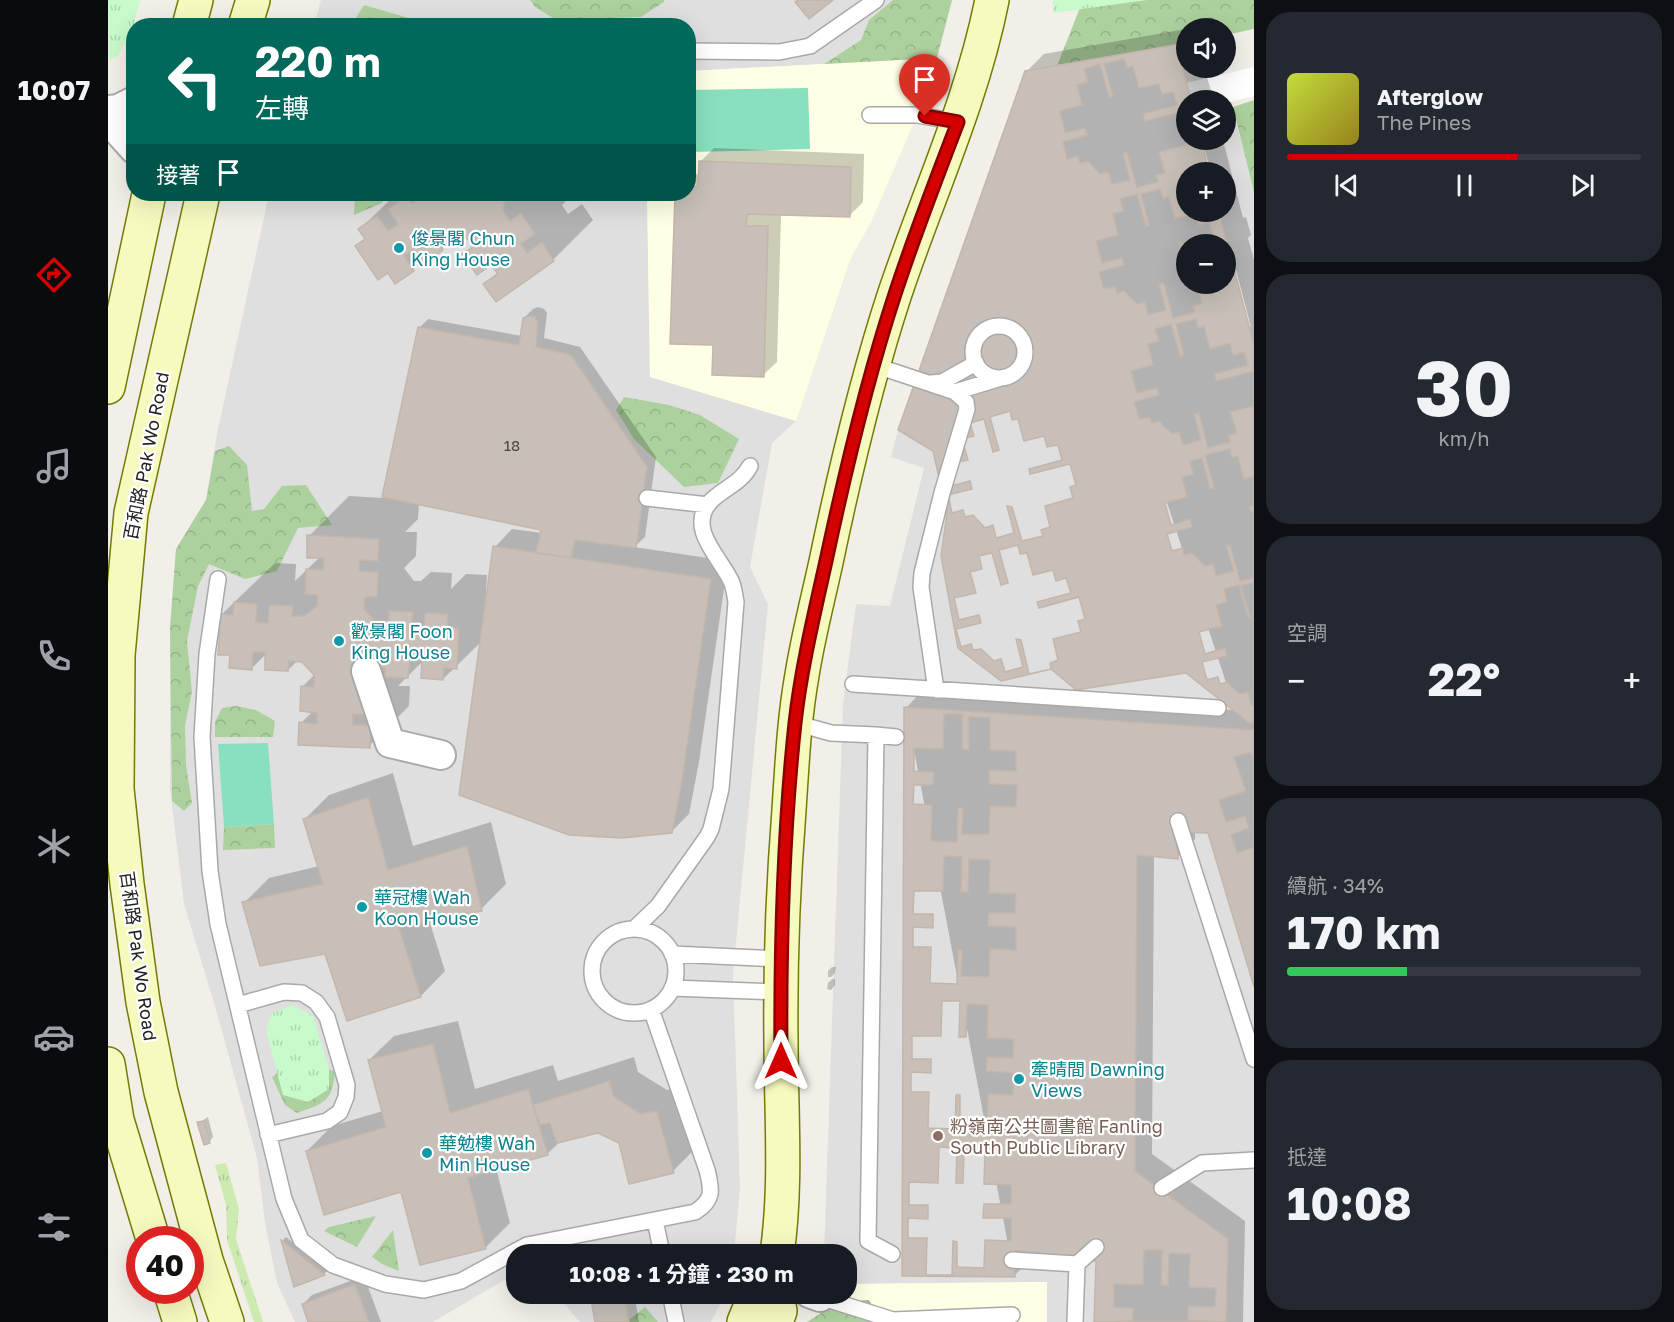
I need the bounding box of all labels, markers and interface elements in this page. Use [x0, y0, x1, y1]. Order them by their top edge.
map controls [1176, 18, 1236, 294]
button: sound [1176, 18, 1236, 78]
text: 220 m [255, 36, 381, 86]
icon: left [156, 42, 234, 120]
pin [899, 54, 950, 116]
icon: arrive [908, 63, 941, 96]
text: 10:07 [18, 74, 90, 106]
text: Afterglow [1377, 83, 1483, 110]
button: layers [1176, 90, 1236, 150]
text: 左轉 [255, 92, 309, 124]
text: The Pines [1377, 110, 1471, 134]
icon: arrive [212, 156, 245, 189]
text: 接著 [156, 161, 200, 188]
button: + [1176, 162, 1236, 222]
icon: previous [1330, 169, 1363, 202]
icon: pause [1448, 169, 1481, 202]
icon: next [1566, 169, 1599, 202]
place label: 俊景閣 Chun King House [411, 227, 515, 270]
button: − [1176, 234, 1236, 294]
marker: 俊景閣 Chun King House [392, 241, 406, 255]
icon: directions [33, 254, 75, 296]
text: 30 [1415, 340, 1513, 433]
street label: 百和路 Pak Wo Road [119, 370, 173, 542]
text: km/h [1439, 426, 1489, 450]
house number: 18 [504, 436, 520, 454]
icon: music [33, 445, 75, 487]
place label: 歡景閣 Foon King House [351, 620, 453, 663]
text: 空調 [1287, 620, 1327, 644]
marker: 歡景閣 Foon King House [332, 634, 346, 648]
icon: phone [33, 635, 75, 677]
text: 22° [1428, 652, 1500, 706]
text: − [1287, 661, 1305, 700]
text: + [1623, 661, 1641, 700]
icon: climate [33, 825, 75, 867]
street label: 百和路 Pak Wo Road [116, 870, 162, 1042]
text: 續航 · 34% [1287, 873, 1384, 897]
place label: 華冠樓 Wah Koon House [374, 886, 479, 929]
marker: 華冠樓 Wah Koon House [355, 900, 369, 914]
text: 170 km [1287, 905, 1441, 959]
icon: car [33, 1016, 75, 1058]
position arrow [749, 1029, 813, 1093]
place label: 牽晴間 Dawning Views [1031, 1058, 1165, 1101]
marker: 牽晴間 Dawning Views [1012, 1072, 1026, 1086]
place label: 粉嶺南公共圖書館 Fanling South Public Library [950, 1115, 1163, 1158]
marker: 粉嶺南公共圖書館 Fanling South Public Library [931, 1129, 945, 1143]
place label: 華勉樓 Wah Min House [439, 1132, 535, 1175]
text: 抵達 [1287, 1144, 1327, 1168]
marker: 華勉樓 Wah Min House [420, 1146, 434, 1160]
text: 10:08 [1287, 1176, 1412, 1230]
icon: filters [33, 1206, 75, 1248]
speed limit sign: 40 [126, 1226, 204, 1304]
text: 10:08 · 1 分鐘 · 230 m [570, 1260, 793, 1287]

